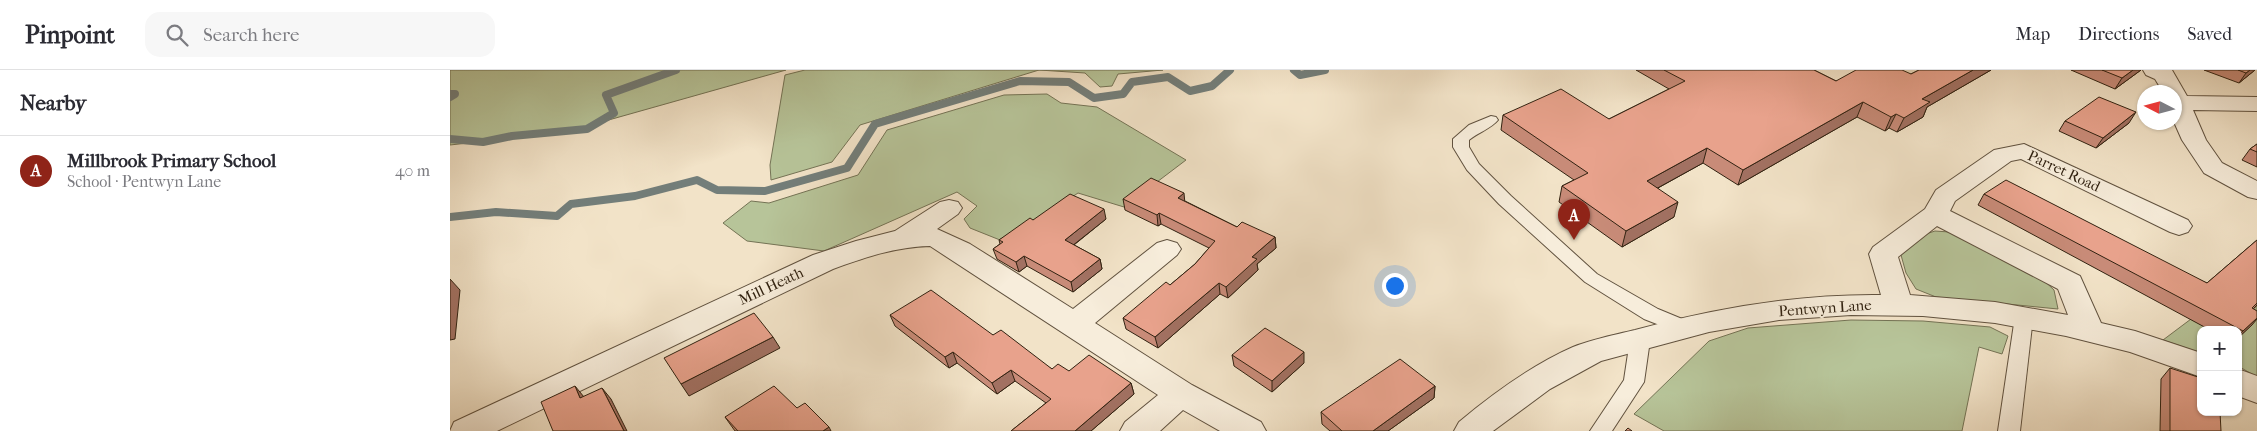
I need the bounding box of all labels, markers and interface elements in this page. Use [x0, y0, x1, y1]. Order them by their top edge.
search box [145, 12, 495, 57]
text: Pinpoint [25, 21, 115, 49]
icon: search [163, 21, 191, 49]
text: Search here [203, 24, 299, 46]
text: Map [2016, 24, 2050, 45]
text: Directions [2078, 24, 2159, 45]
text: Saved [2187, 24, 2232, 45]
north arrow [2137, 85, 2182, 130]
text: Nearby [20, 91, 86, 115]
street label: Parret Road [2025, 146, 2104, 196]
text: Millbrook Primary School [67, 150, 276, 172]
text: A [31, 161, 41, 180]
text: 40 m [395, 161, 430, 180]
text: School · Pentwyn Lane [67, 172, 221, 191]
pin: A [1558, 199, 1590, 240]
street label: Mill Heath [736, 263, 807, 309]
your location [1382, 273, 1408, 299]
street label: Pentwyn Lane [1778, 296, 1873, 320]
map controls [2197, 326, 2242, 416]
button: + [2197, 326, 2242, 371]
button: − [2197, 371, 2242, 416]

